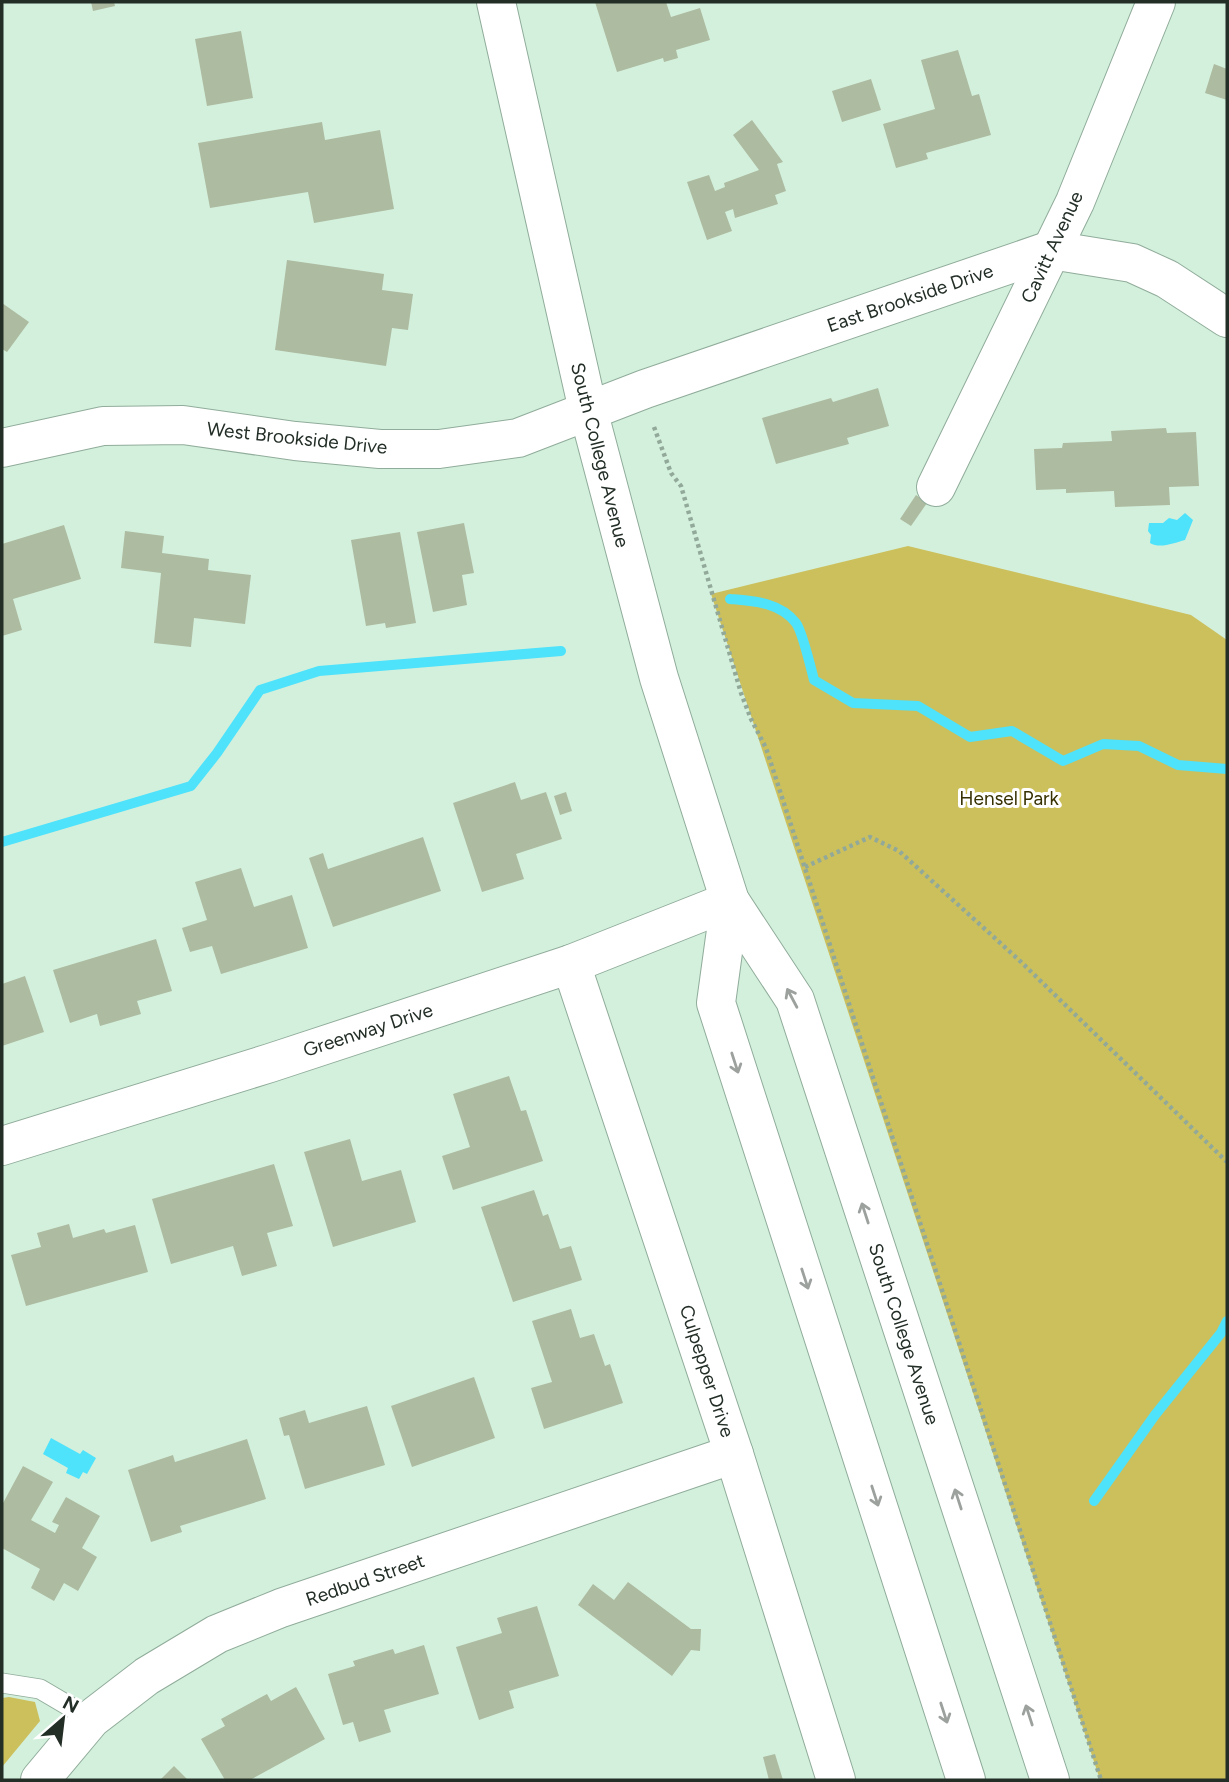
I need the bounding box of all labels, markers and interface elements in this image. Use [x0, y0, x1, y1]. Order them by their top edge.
street label: Cavitt Avenue [1016, 187, 1088, 307]
street label: East Brookside Drive [824, 259, 996, 337]
street label: South College Avenue [566, 360, 634, 550]
street label: West Brookside Drive [206, 417, 388, 459]
park label: Hensel Park [959, 787, 1060, 810]
one-way arrow [785, 988, 799, 1008]
street label: Greenway Drive [300, 998, 436, 1062]
one-way arrow [730, 1052, 743, 1074]
one-way arrow [858, 1202, 871, 1224]
street label: South College Avenue [864, 1240, 944, 1428]
one-way arrow [800, 1268, 812, 1290]
street label: Culpepper Drive [675, 1302, 739, 1440]
one-way arrow [869, 1485, 882, 1507]
one-way arrow [951, 1488, 964, 1510]
street label: Redbud Street [303, 1549, 427, 1611]
north arrow [28, 1684, 98, 1754]
text: N [59, 1691, 83, 1718]
one-way arrow [939, 1701, 951, 1723]
one-way arrow [1022, 1705, 1034, 1727]

